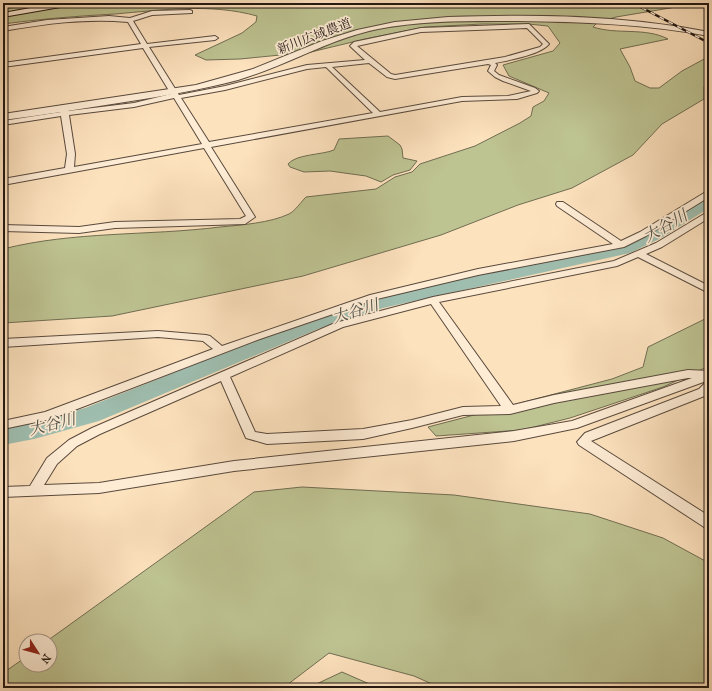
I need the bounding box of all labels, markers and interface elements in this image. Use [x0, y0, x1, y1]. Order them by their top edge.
street label: 新川広域農道 [275, 15, 353, 57]
water label: 大谷川 [639, 205, 692, 246]
water label: 大谷川 [329, 294, 383, 327]
water label: 大谷川 [26, 408, 80, 439]
north arrow [18, 633, 58, 673]
text: N [38, 651, 53, 666]

